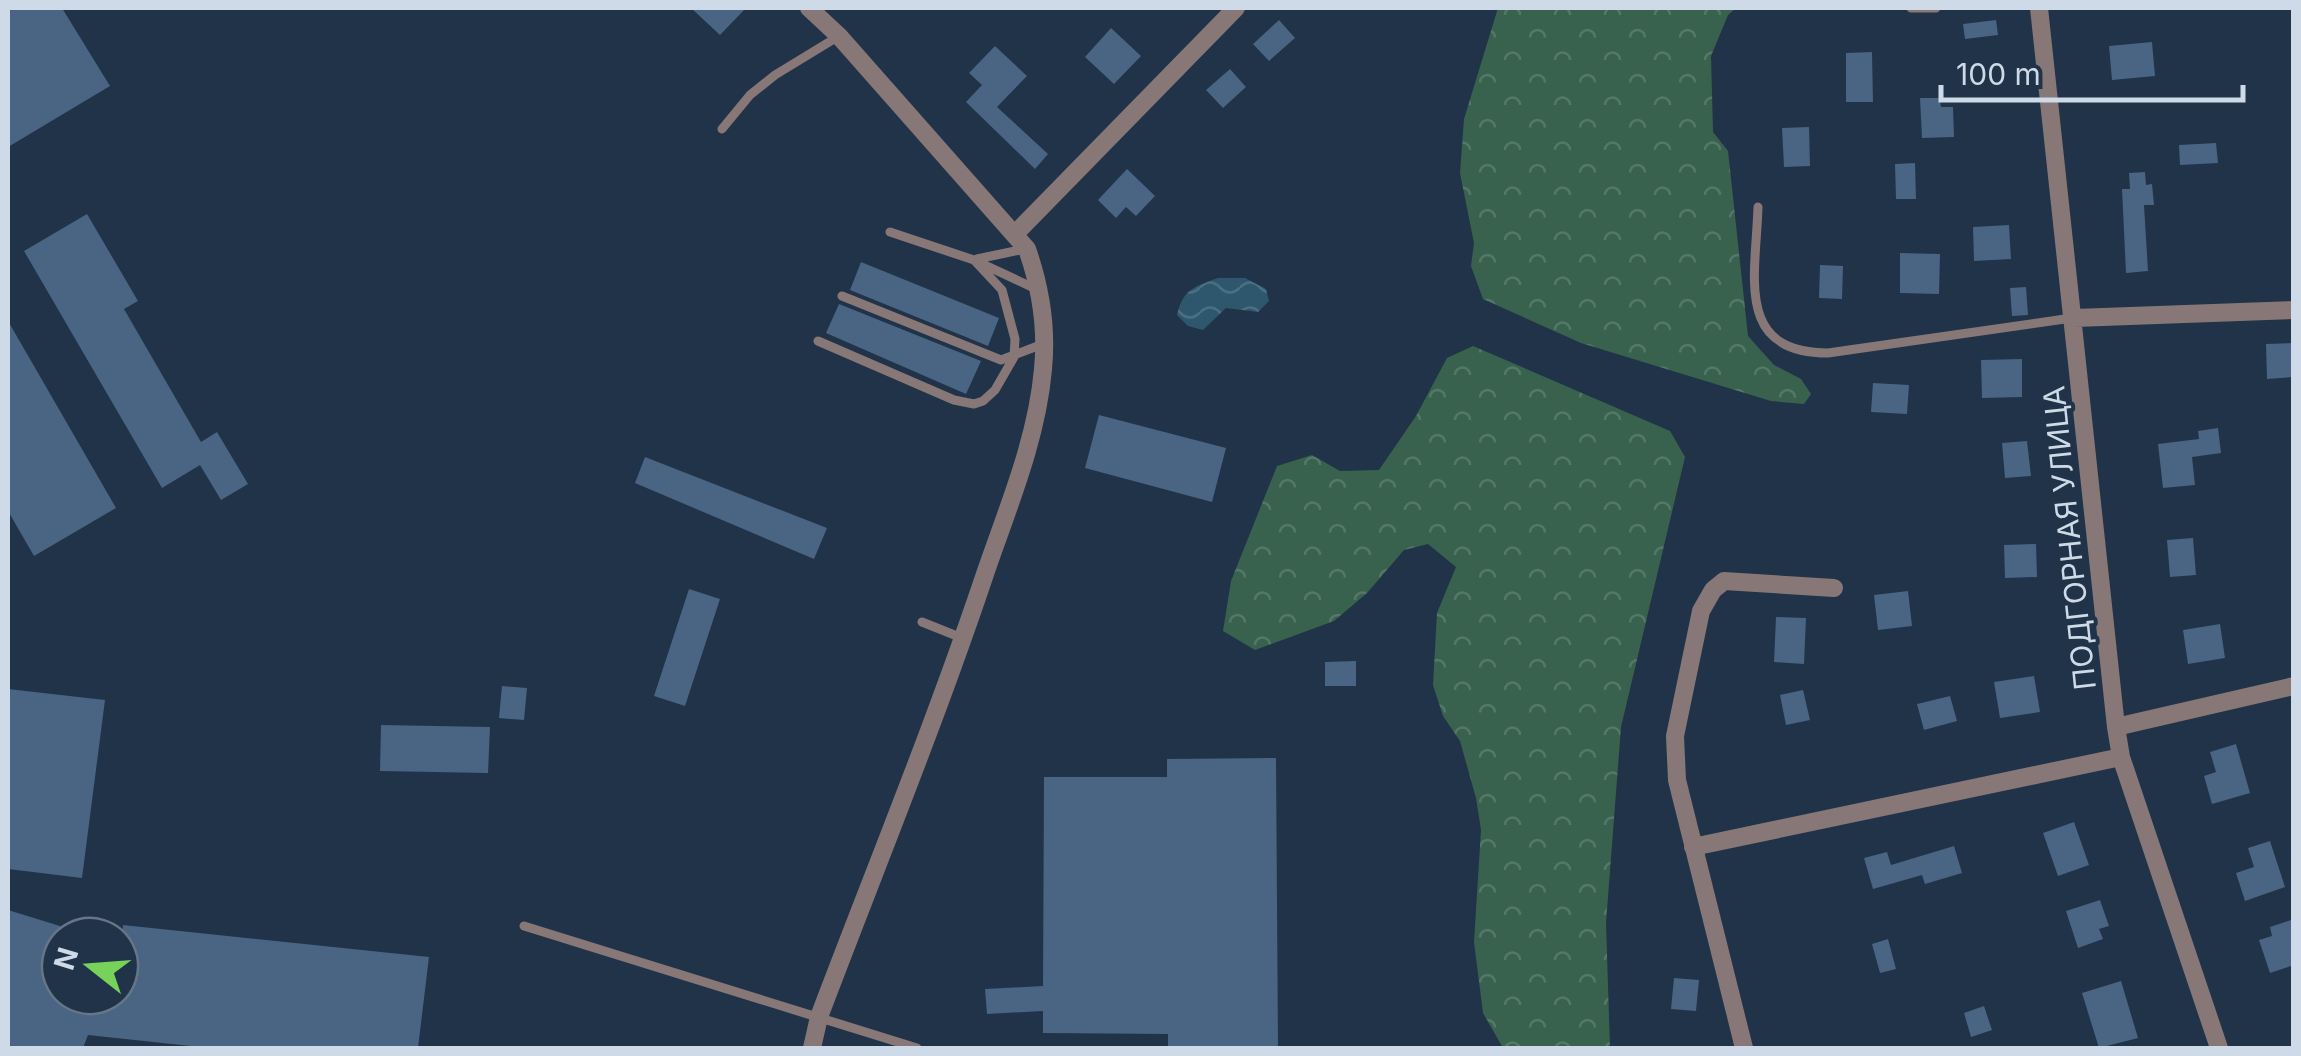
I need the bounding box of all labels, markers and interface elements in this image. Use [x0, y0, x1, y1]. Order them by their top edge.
scale bar [1941, 40, 2244, 102]
text: 100 m [1956, 56, 2041, 92]
street label: ПОДГОРНАЯ УЛИЦА [2035, 384, 2103, 692]
north arrow [40, 916, 140, 1016]
text: N [47, 944, 85, 974]

